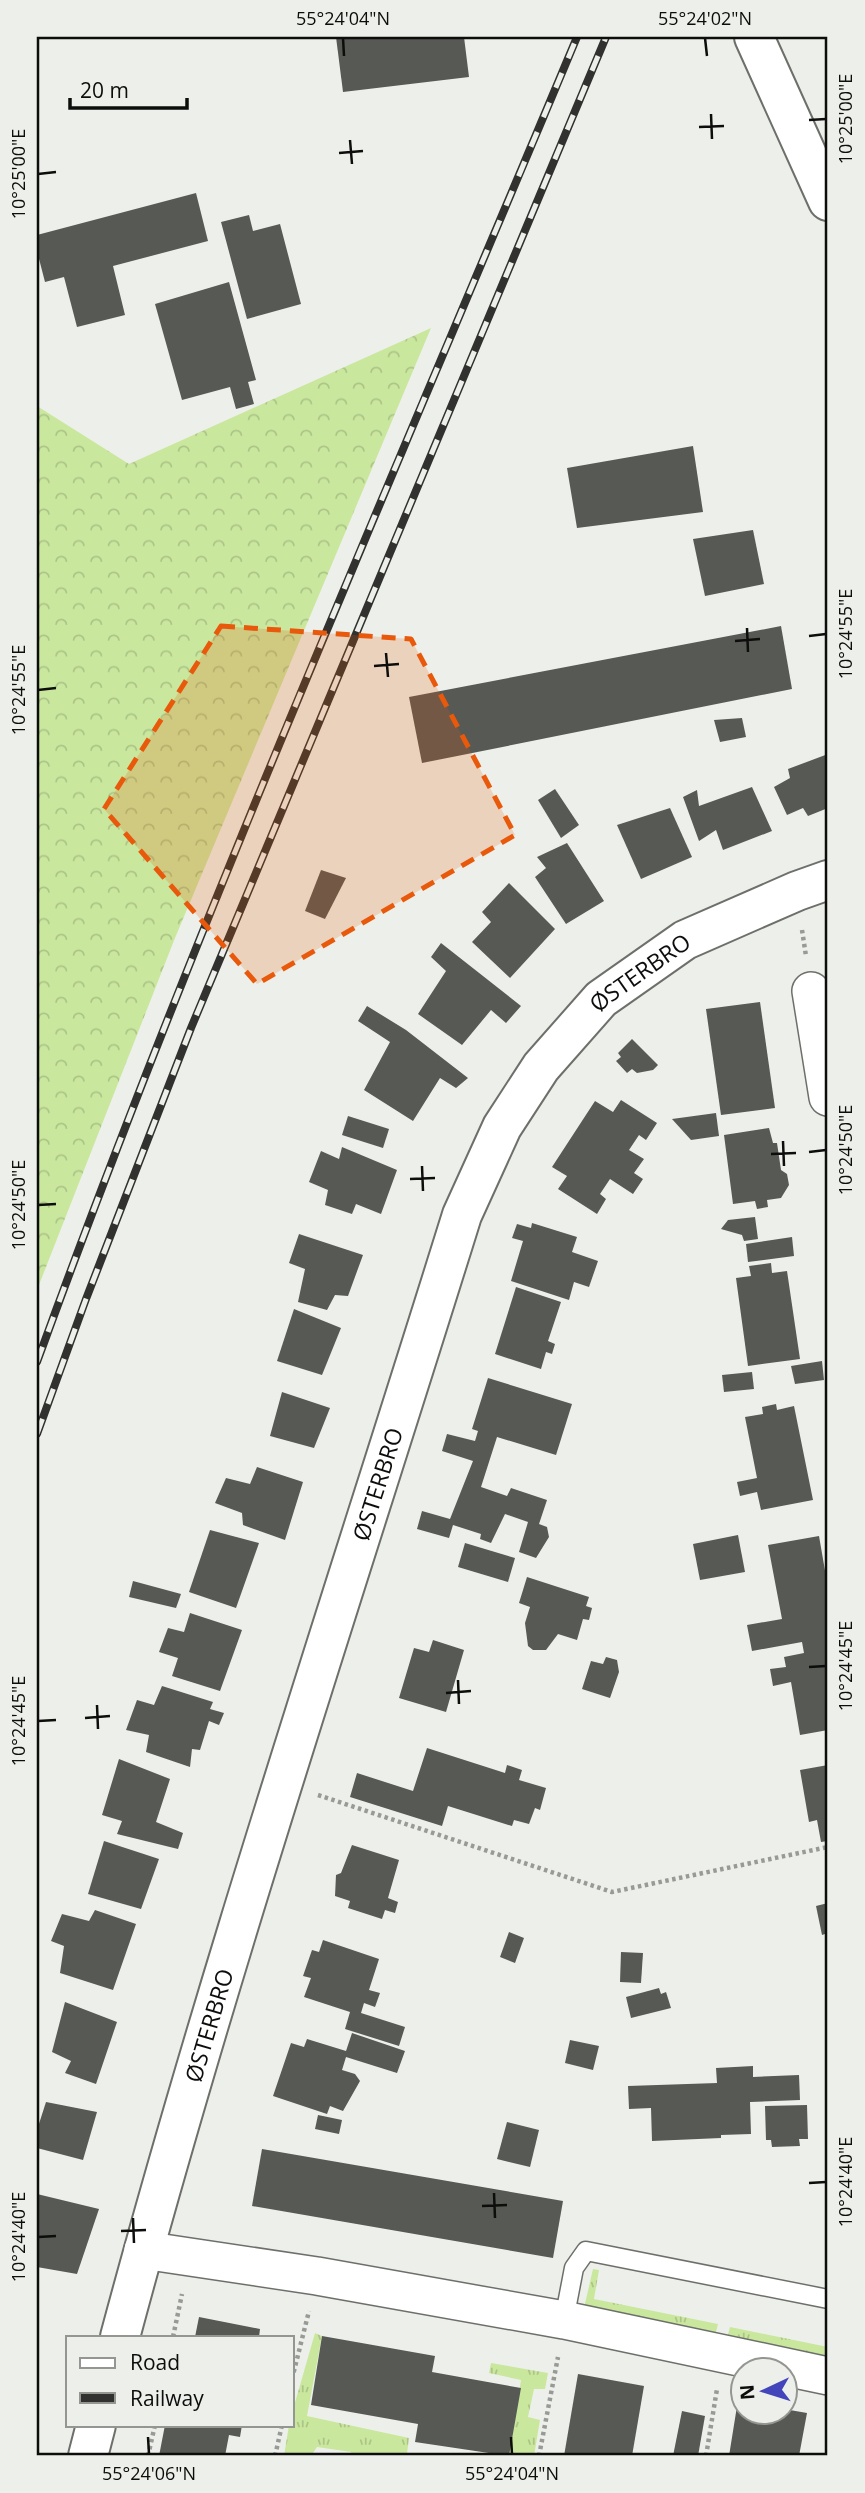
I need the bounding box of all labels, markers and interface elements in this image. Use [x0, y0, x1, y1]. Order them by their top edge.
text: 55°24'04"N [296, 6, 390, 30]
text: 55°24'02"N [658, 6, 752, 30]
scale bar [70, 66, 187, 110]
text: 10°25'00"E [833, 74, 857, 164]
text: 20 m [80, 76, 129, 104]
text: 10°25'00"E [6, 129, 30, 219]
text: 10°24'55"E [833, 589, 857, 679]
text: 10°24'55"E [6, 645, 30, 735]
street label: ØSTERBRO [581, 925, 697, 1018]
text: 10°24'50"E [833, 1105, 857, 1195]
text: 10°24'50"E [6, 1160, 30, 1250]
street label: ØSTERBRO [344, 1423, 410, 1545]
text: 10°24'45"E [833, 1621, 857, 1711]
text: 10°24'45"E [6, 1676, 30, 1766]
street label: ØSTERBRO [177, 1965, 241, 2086]
text: 10°24'40"E [833, 2137, 857, 2227]
text: 10°24'40"E [6, 2192, 30, 2282]
legend [66, 2336, 294, 2426]
text: Road [130, 2348, 180, 2376]
north arrow [728, 2356, 798, 2426]
text: Railway [130, 2384, 204, 2412]
text: N [734, 2384, 761, 2401]
text: 55°24'06"N [102, 2461, 196, 2485]
text: 55°24'04"N [465, 2461, 559, 2485]

